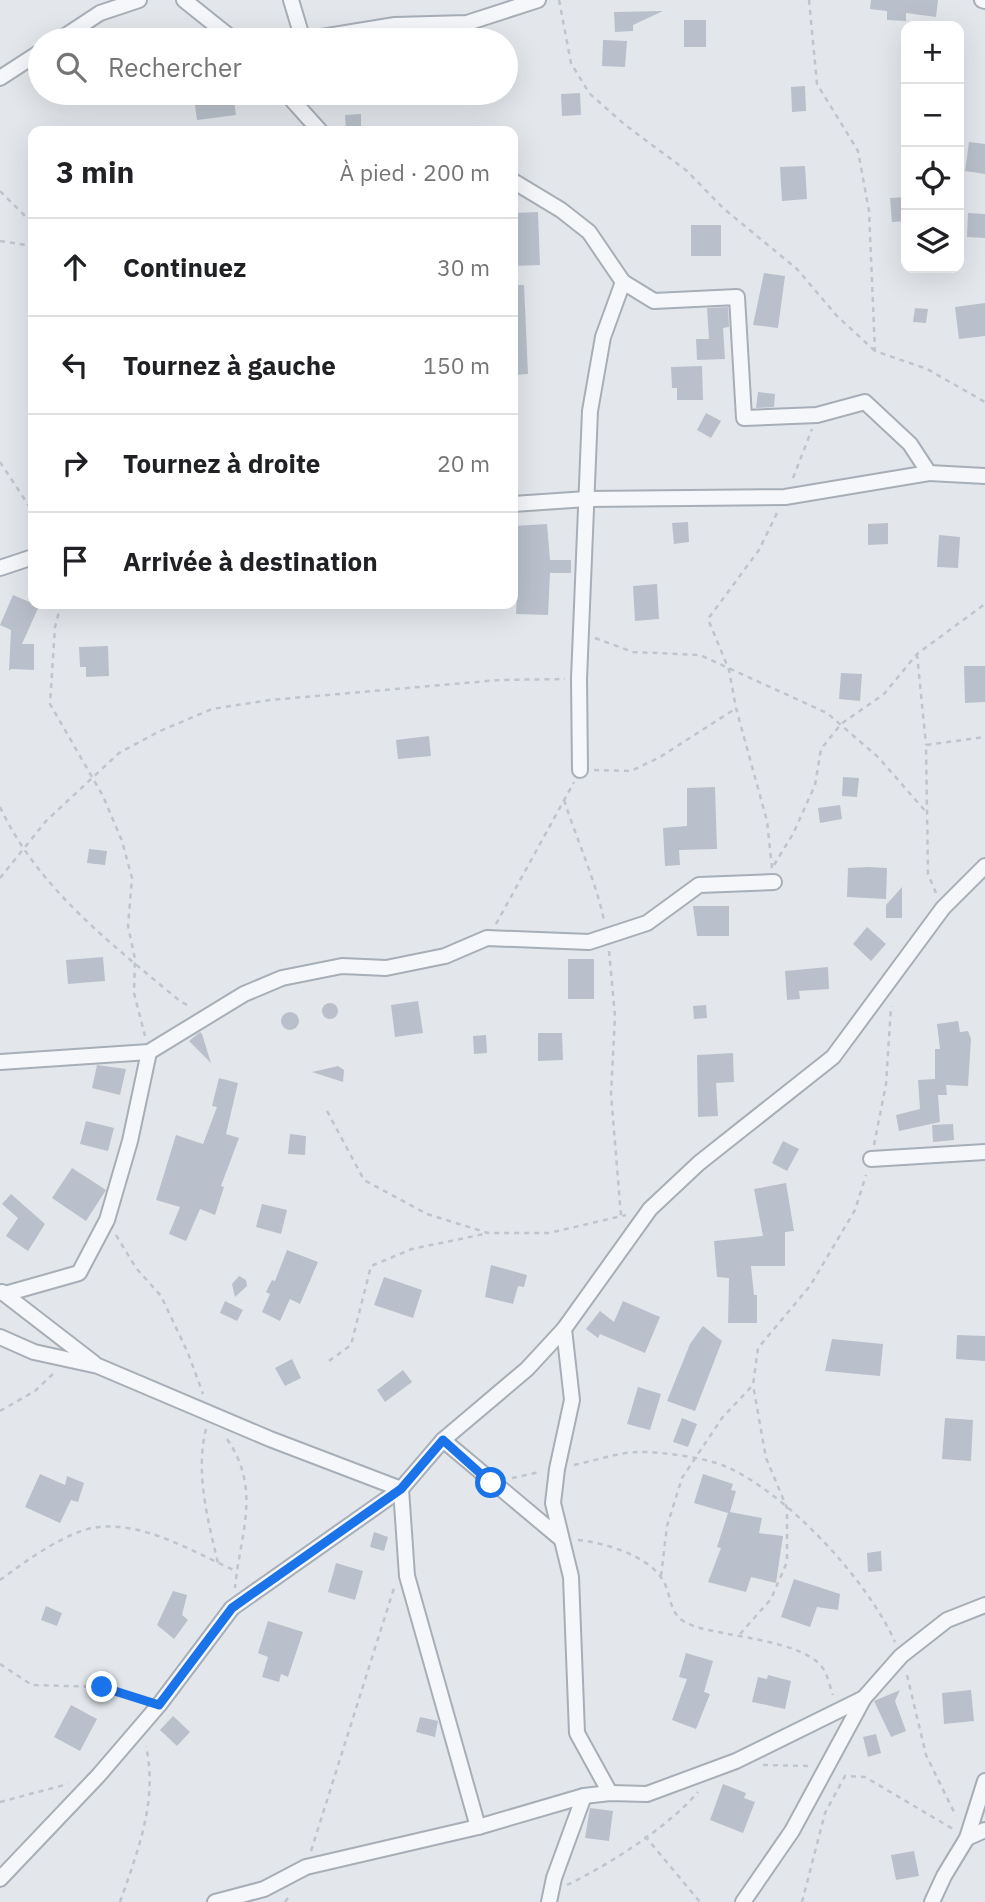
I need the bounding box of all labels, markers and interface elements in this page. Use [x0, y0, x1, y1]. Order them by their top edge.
map controls [901, 21, 964, 273]
button: + [901, 21, 964, 84]
search box [28, 28, 518, 105]
icon: search [52, 48, 90, 86]
text: Rechercher [108, 50, 242, 84]
button: − [901, 84, 964, 147]
button: locate [901, 147, 964, 210]
text: 3 min [56, 152, 134, 191]
text: À pied · 200 m [340, 157, 490, 187]
button: layers [901, 210, 964, 273]
icon: ahead [56, 248, 94, 286]
text: Continuez [123, 250, 246, 284]
text: 30 m [437, 252, 490, 282]
icon: left [56, 346, 94, 384]
text: Tournez à gauche [123, 348, 336, 382]
text: 150 m [423, 350, 490, 380]
icon: right [56, 444, 94, 482]
text: Tournez à droite [123, 446, 320, 480]
text: 20 m [437, 448, 490, 478]
icon: arrive [56, 542, 94, 580]
text: Arrivée à destination [123, 544, 378, 578]
route start [475, 1467, 506, 1498]
route end [86, 1671, 117, 1702]

